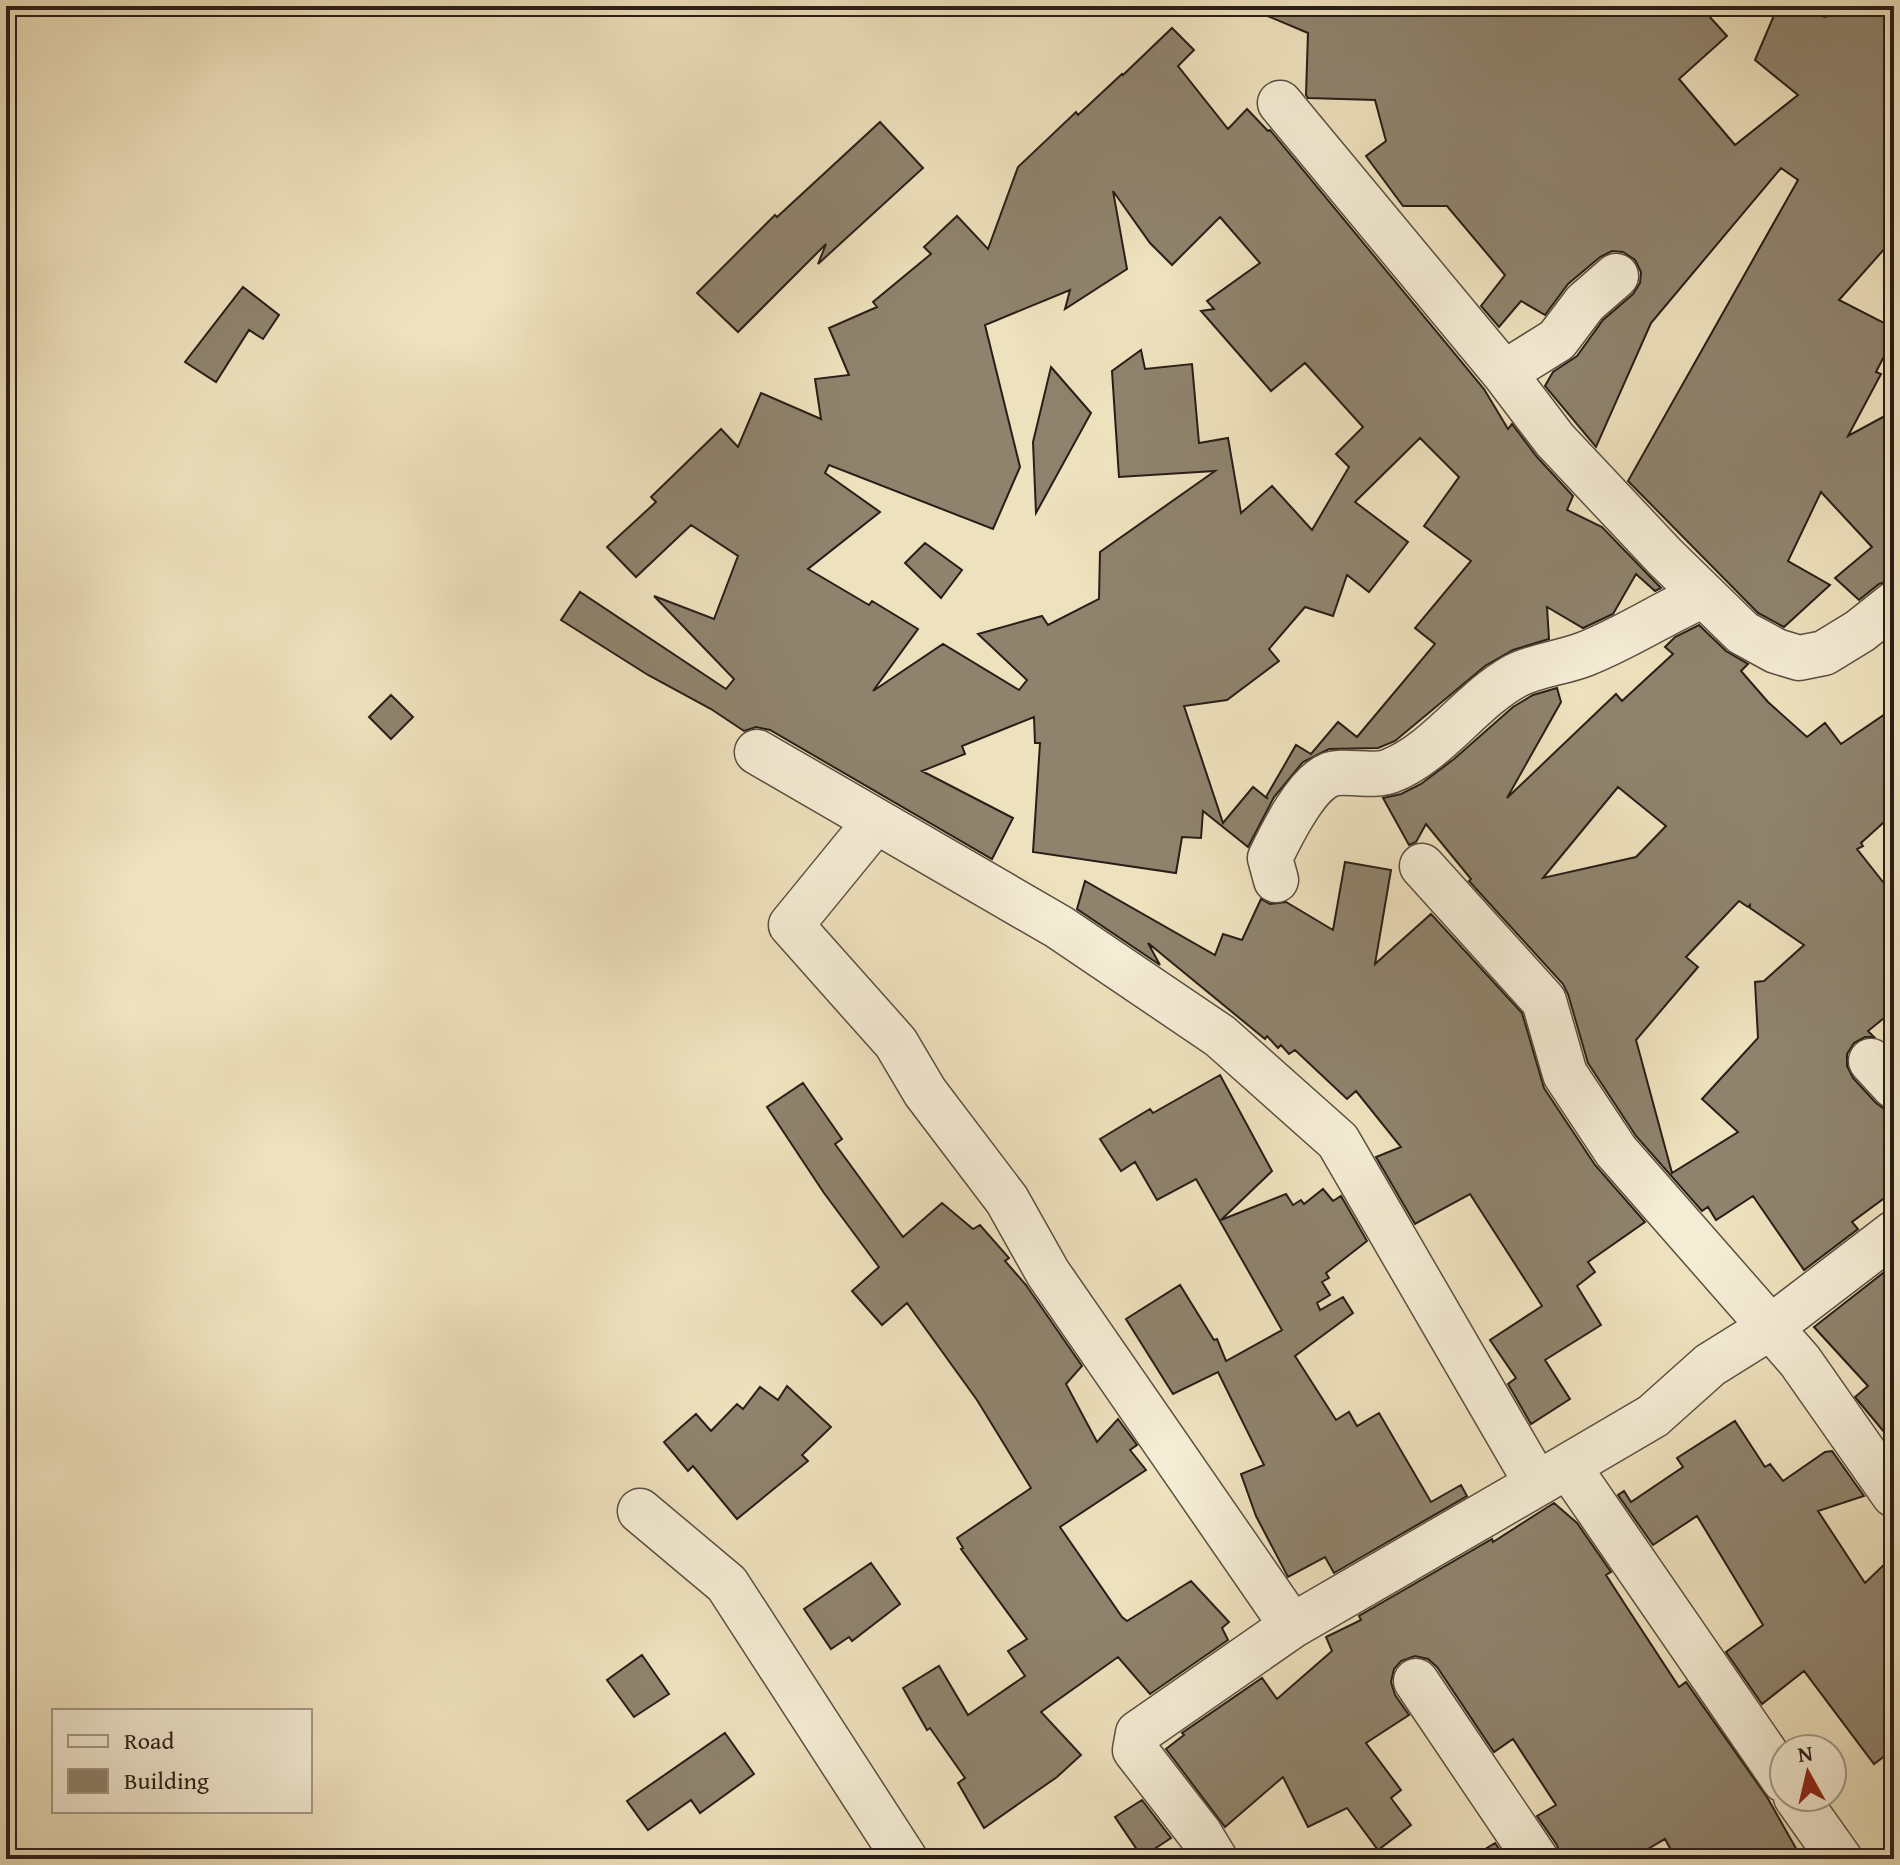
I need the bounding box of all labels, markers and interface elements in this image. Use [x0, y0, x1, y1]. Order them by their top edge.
legend [52, 1709, 312, 1813]
text: Road [124, 1723, 174, 1758]
north arrow [1768, 1733, 1848, 1813]
text: N [1796, 1736, 1815, 1770]
text: Building [124, 1763, 209, 1798]

